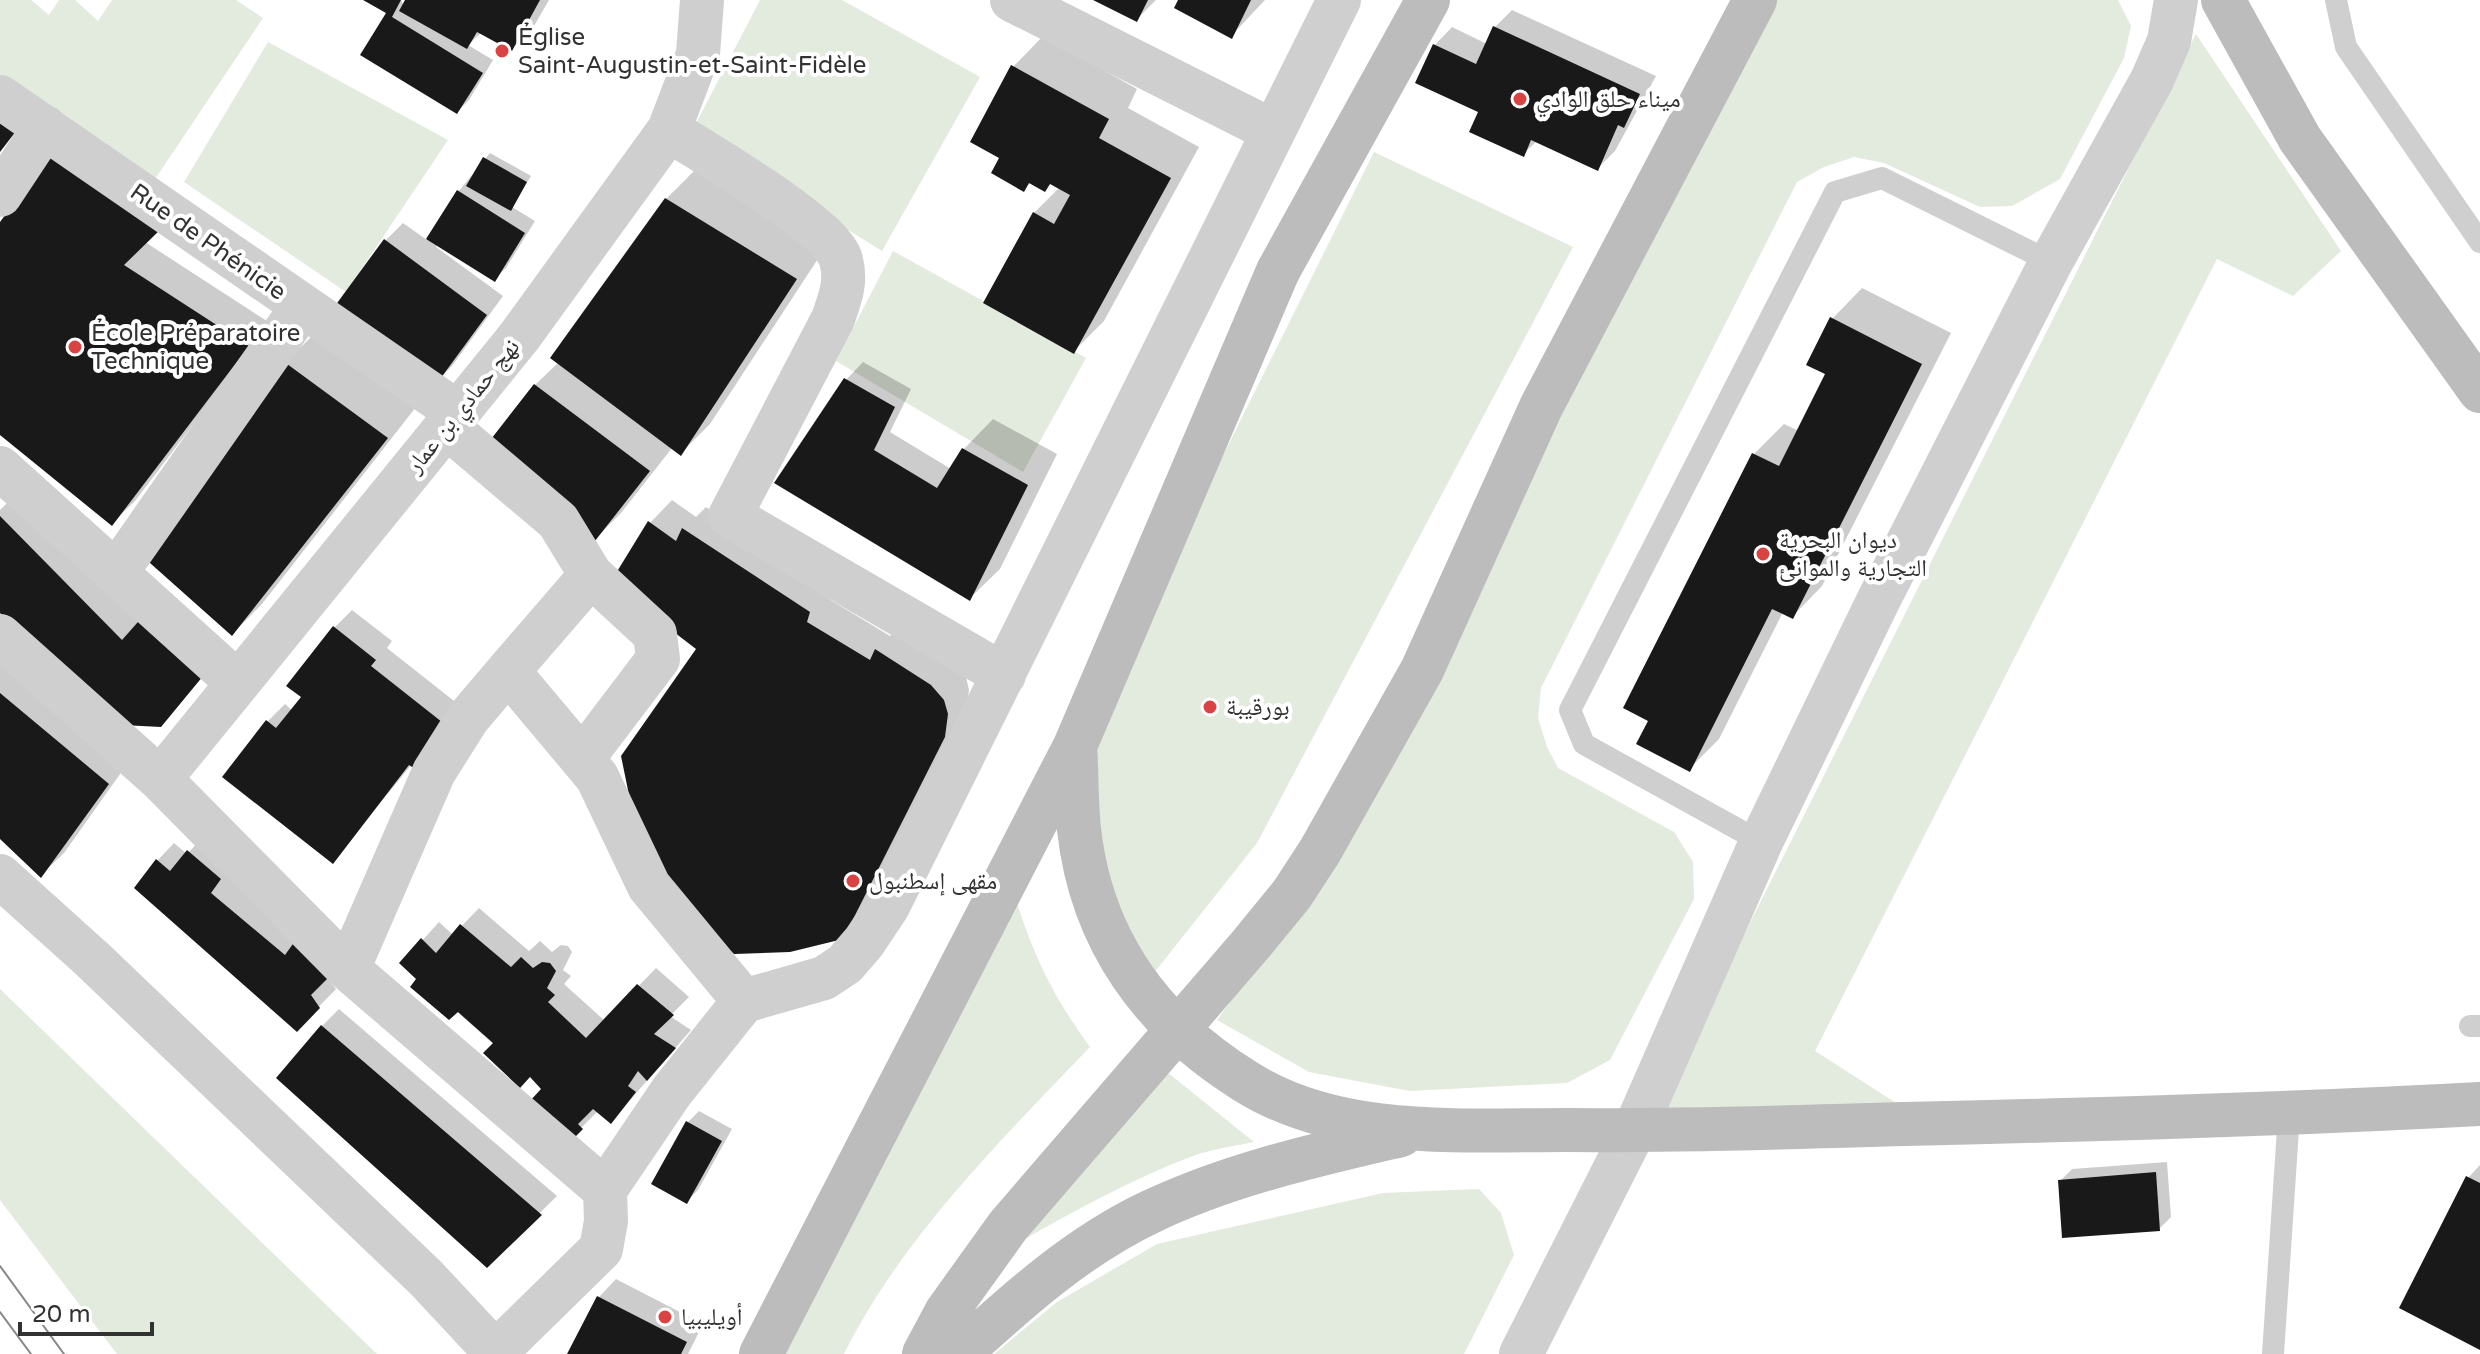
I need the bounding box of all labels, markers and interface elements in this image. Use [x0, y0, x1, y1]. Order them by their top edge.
place label: Église Saint-Augustin-et-Saint-Fidèle [518, 22, 866, 80]
marker: Église Saint-Augustin-et-Saint-Fidèle [493, 42, 511, 60]
place label: ميناء حلق الوادي [1536, 85, 1681, 118]
marker: ميناء حلق الوادي [1511, 90, 1529, 108]
street label: Rue de Phénicie [124, 177, 292, 307]
place label: École Préparatoire Technique [91, 318, 300, 376]
street label: نهج حمادي بن عمار [399, 333, 529, 482]
marker: École Préparatoire Technique [66, 338, 84, 356]
place label: ديوان البحرية التجارية والموانئ [1779, 526, 1927, 583]
marker: ديوان البحرية التجارية والموانئ [1754, 545, 1772, 563]
place label: بورقيبة [1226, 693, 1290, 722]
marker: بورقيبة [1201, 698, 1219, 716]
place label: مقهى إسطنبول [869, 867, 997, 896]
marker: مقهى إسطنبول [844, 872, 862, 890]
scale bar [20, 1286, 152, 1336]
text: 20 m [32, 1300, 90, 1329]
place label: أويليبيا [681, 1303, 742, 1332]
marker: أويليبيا [656, 1308, 674, 1326]

